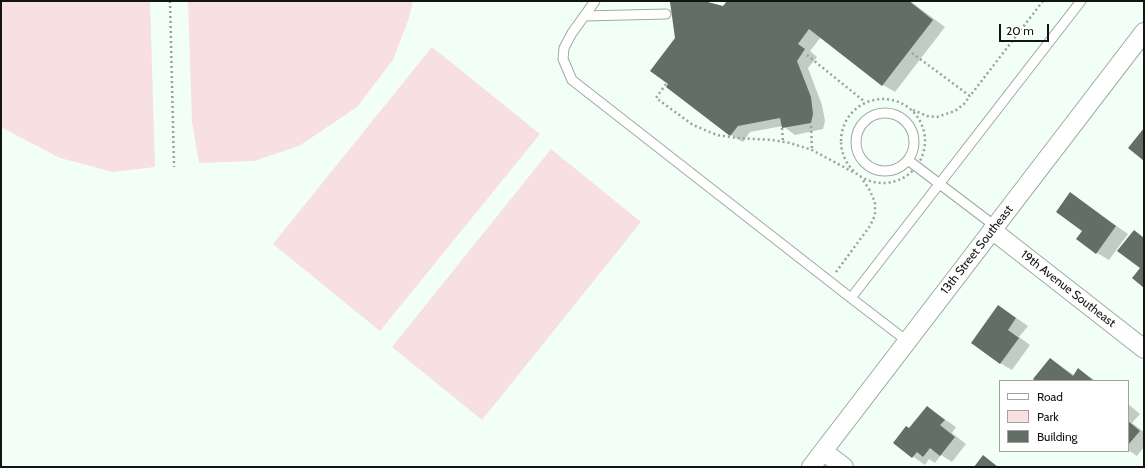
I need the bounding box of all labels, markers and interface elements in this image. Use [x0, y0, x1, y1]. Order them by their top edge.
scale bar [1001, 16, 1051, 42]
text: 20 m [1006, 23, 1034, 38]
street label: 13th Street Southeast [938, 203, 1016, 297]
street label: 19th Avenue Southeast [1018, 248, 1118, 330]
legend [999, 380, 1129, 452]
text: Road [1037, 389, 1063, 404]
text: Park [1037, 409, 1059, 424]
text: Building [1037, 429, 1078, 444]

